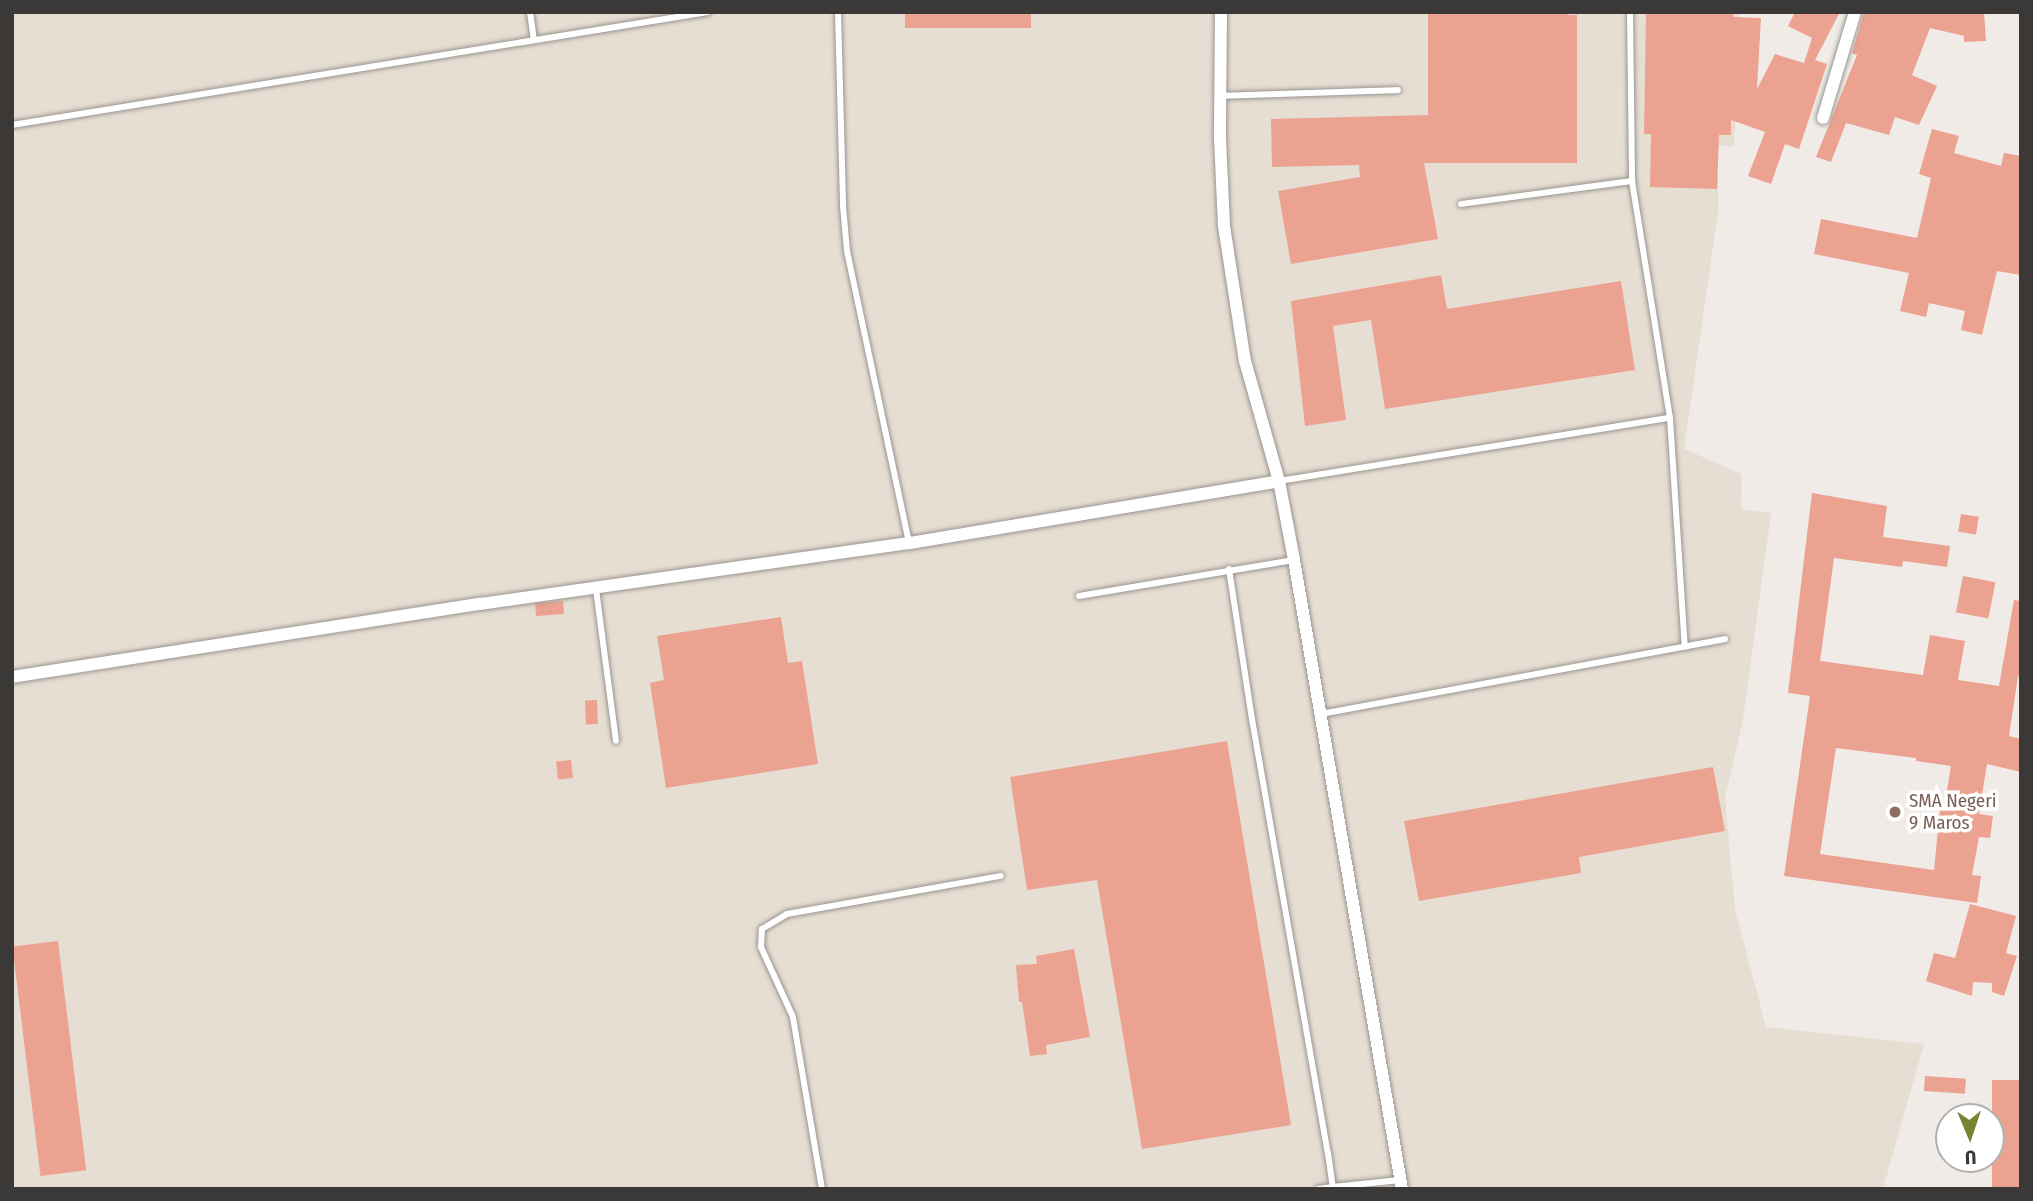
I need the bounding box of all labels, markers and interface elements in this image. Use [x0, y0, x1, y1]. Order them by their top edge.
place label: SMA Negeri 9 Maros [1909, 790, 1997, 834]
marker: SMA Negeri 9 Maros [1887, 804, 1903, 820]
north arrow [1935, 1103, 2005, 1173]
text: U [1965, 1146, 1977, 1169]

